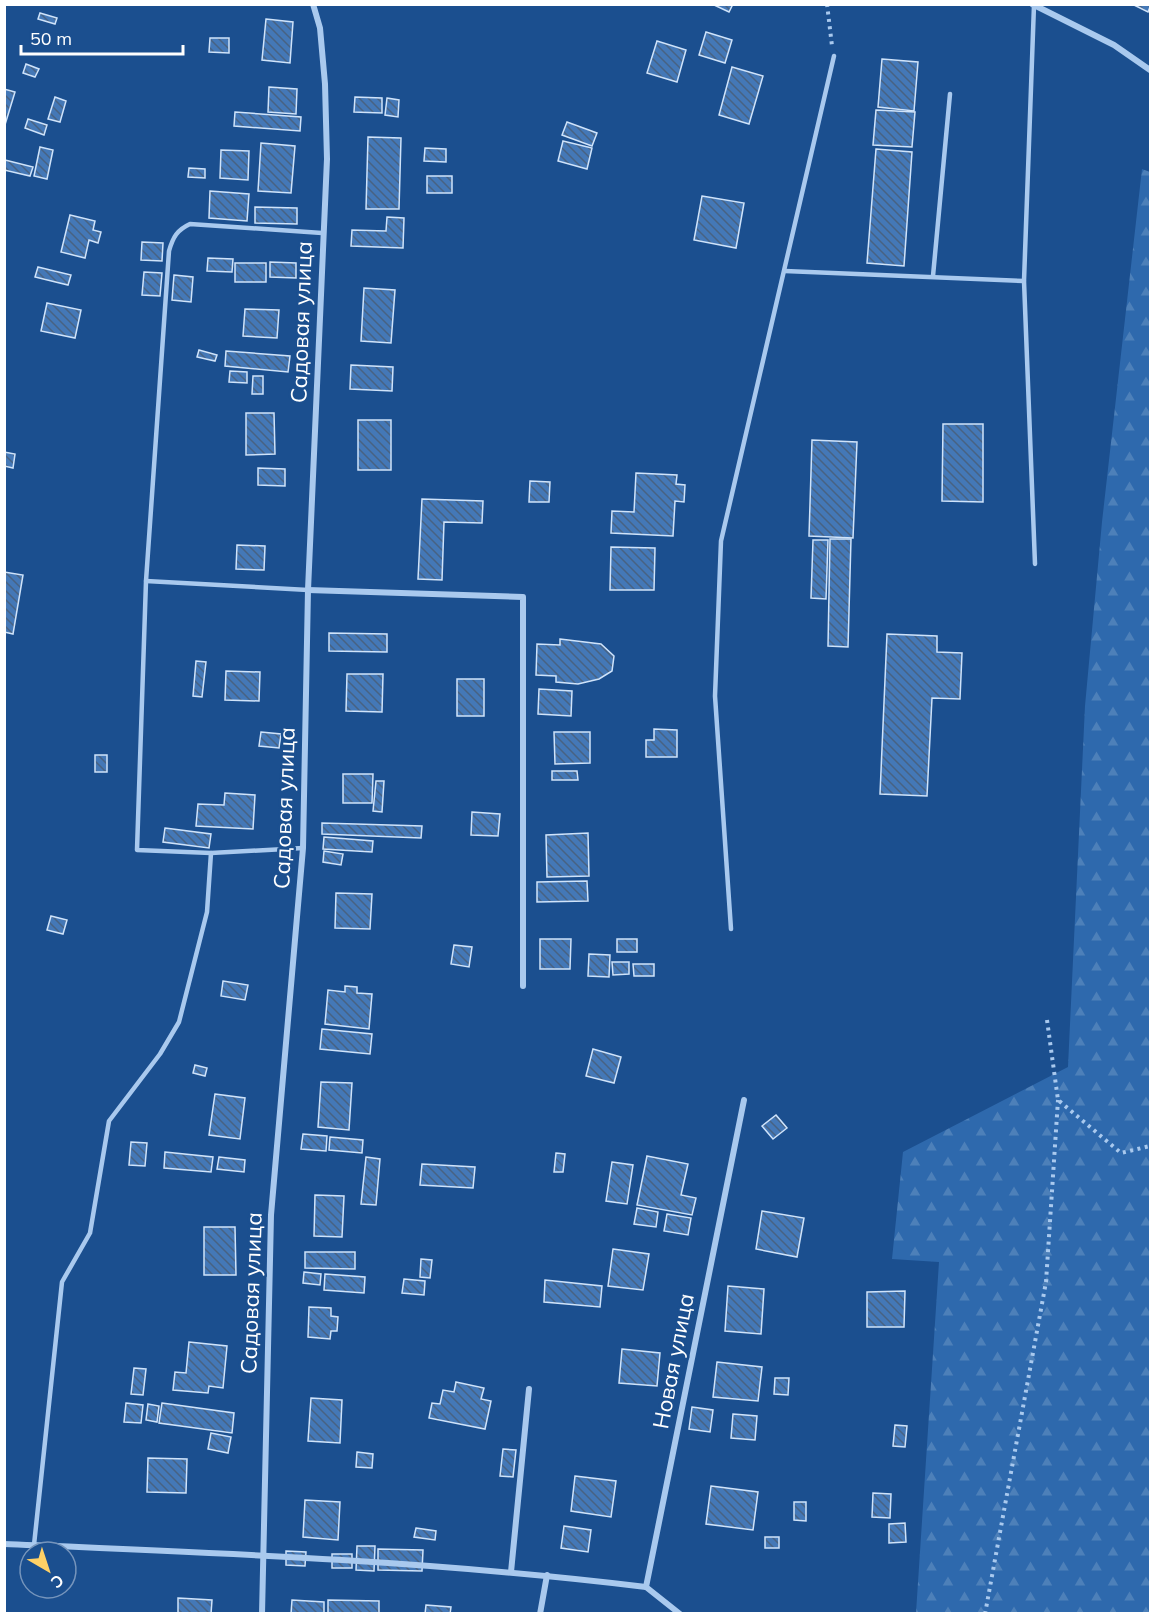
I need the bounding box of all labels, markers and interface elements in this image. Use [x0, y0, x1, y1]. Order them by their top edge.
scale bar [21, 18, 183, 56]
text: 50 m [30, 27, 72, 50]
street label: Садовая улица [284, 241, 318, 403]
street label: Садовая улица [267, 727, 301, 889]
street label: Садовая улица [234, 1212, 268, 1374]
street label: Новая улица [646, 1291, 700, 1431]
north arrow [18, 1540, 78, 1600]
text: С [47, 1570, 68, 1593]

